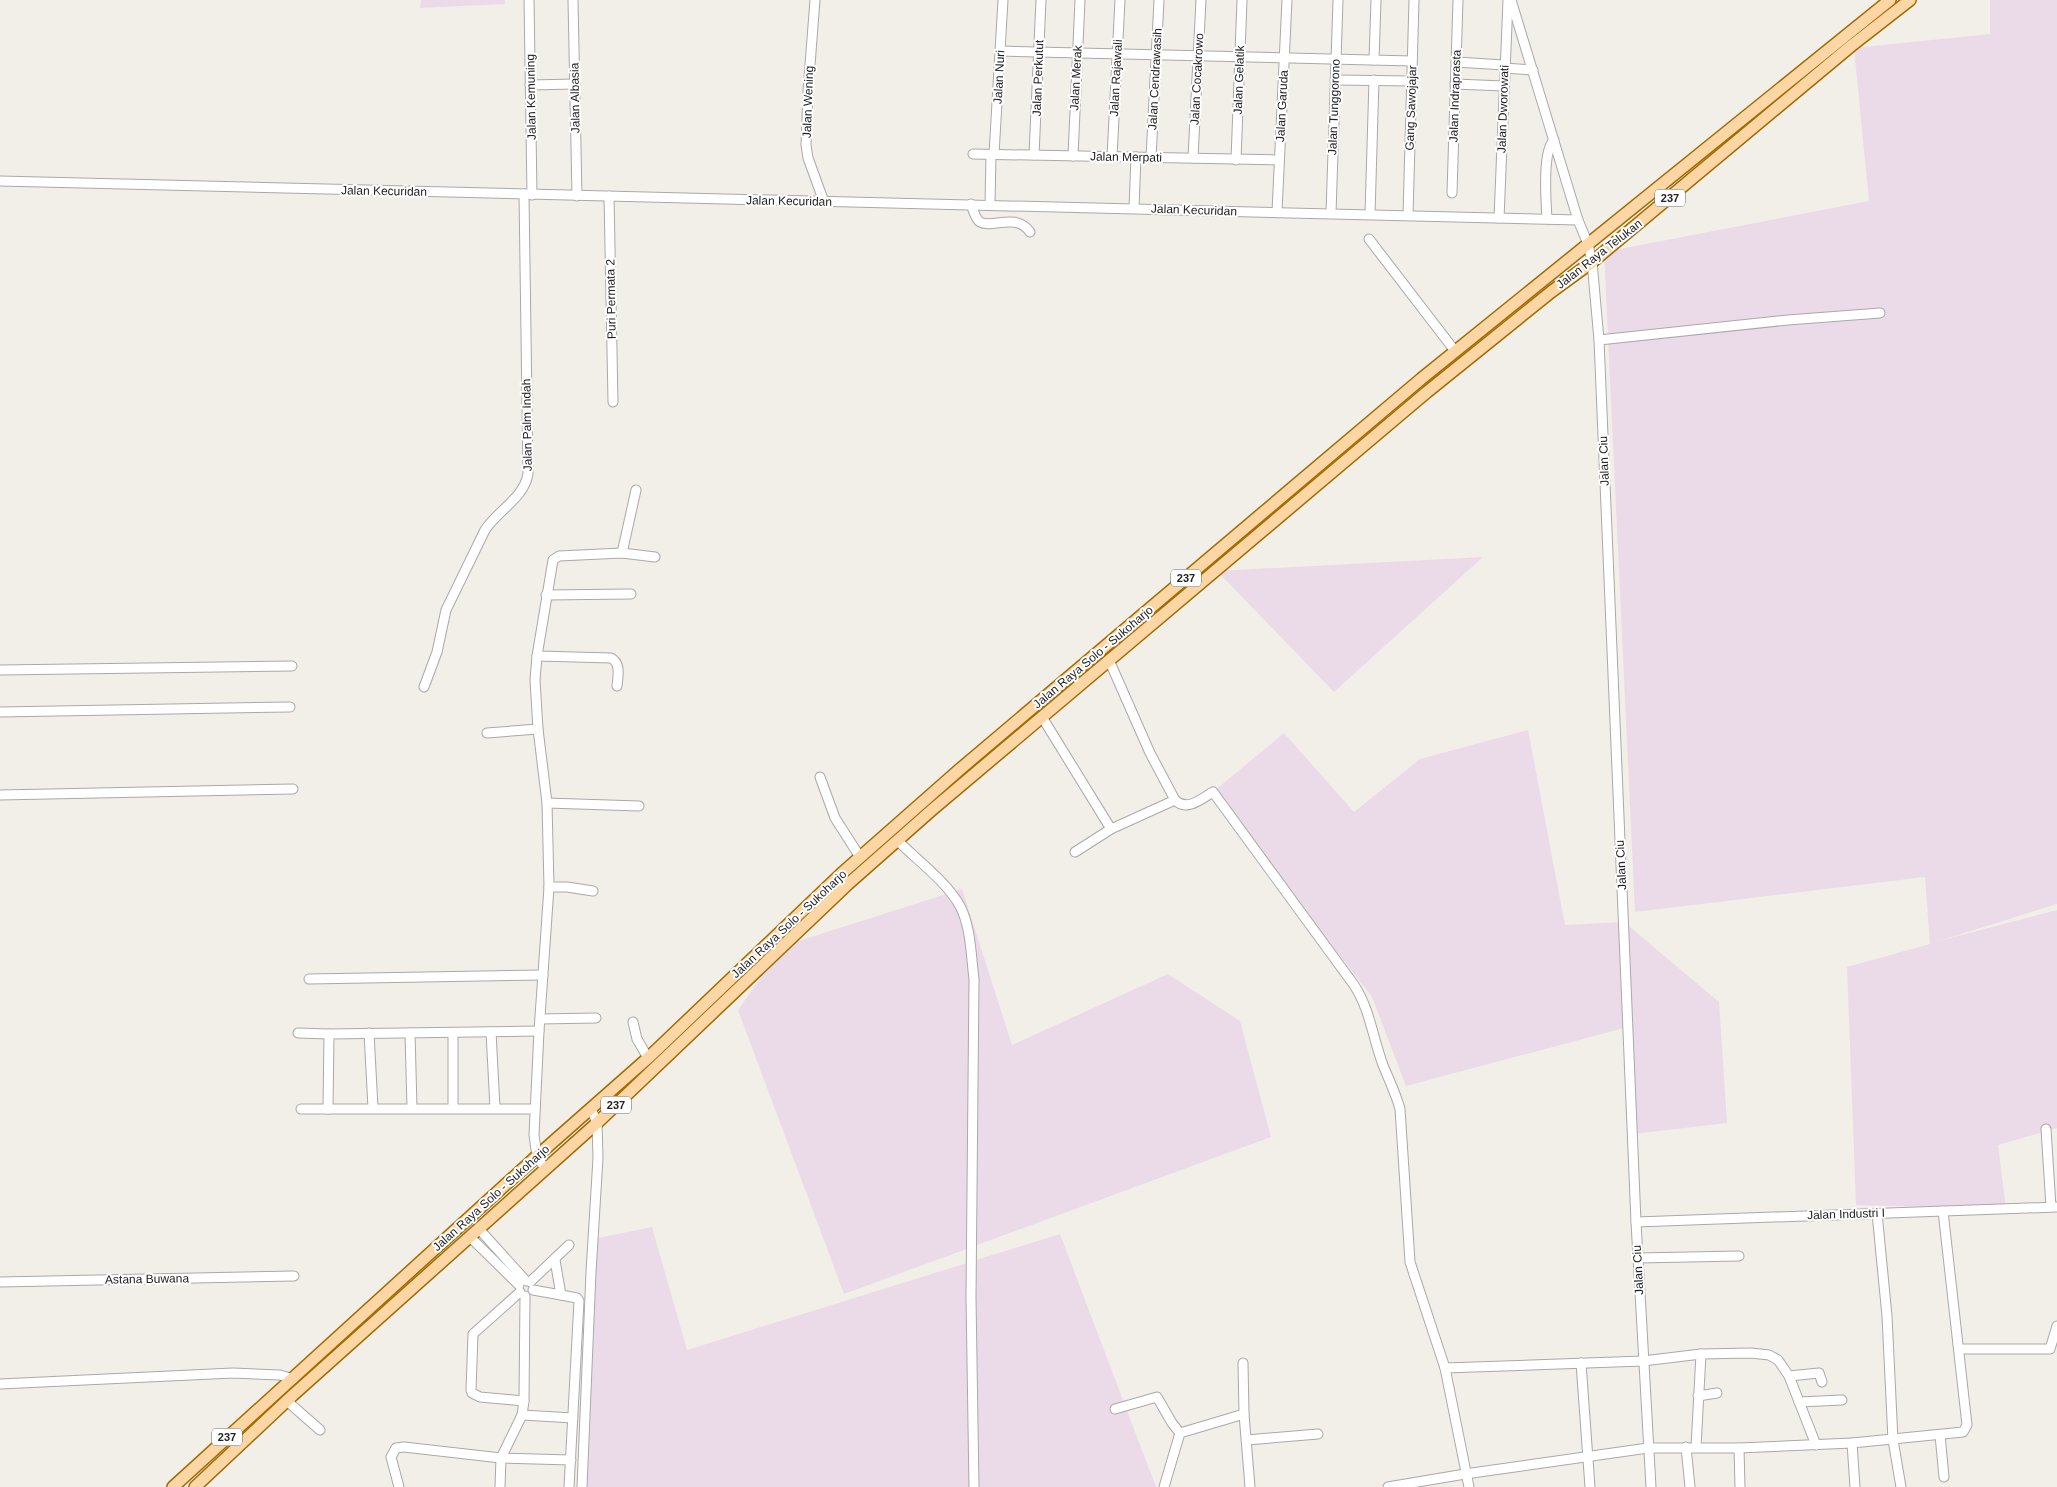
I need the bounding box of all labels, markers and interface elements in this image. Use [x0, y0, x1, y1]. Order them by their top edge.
street label: Jalan Cendrawasih [1145, 28, 1165, 130]
street label: Jalan Cocakrowo [1188, 32, 1206, 125]
street label: Jalan Perkutut [1030, 39, 1046, 117]
street label: Jalan Rajawali [1107, 39, 1125, 117]
street label: Jalan Merak [1067, 44, 1085, 111]
street label: Jalan Gelatik [1231, 44, 1247, 115]
street label: Jalan Indraprasta [1446, 49, 1464, 143]
street label: Jalan Nuri [991, 50, 1007, 104]
street label: Jalan Kemuning [523, 54, 539, 140]
street label: Jalan Tunggorono [1325, 58, 1343, 155]
street label: Jalan Albasia [567, 62, 583, 133]
street label: Gang Sawojajar [1403, 65, 1419, 151]
street label: Jalan Dworowati [1494, 65, 1512, 153]
street label: Jalan Wening [800, 66, 816, 138]
street label: Jalan Garuda [1273, 69, 1291, 142]
street label: Jalan Merpati [1090, 149, 1162, 165]
street label: Jalan Kecuridan [341, 183, 427, 199]
road number: 237 [1655, 190, 1685, 207]
street label: Jalan Kecuridan [746, 193, 832, 209]
street label: Jalan Kecuridan [1151, 202, 1237, 218]
street label: Jalan Raya Telukan [1554, 216, 1644, 292]
street label: Puri Permata 2 [603, 259, 619, 339]
street label: Jalan Palm Indah [519, 379, 535, 471]
street label: Jalan Ciu [1596, 436, 1612, 486]
road number: 237 [1171, 570, 1201, 586]
street label: Jalan Raya Solo - Sukoharjo [1030, 603, 1156, 711]
street label: Jalan Ciu [1613, 840, 1629, 890]
street label: Jalan Raya Solo - Sukoharjo [729, 867, 850, 981]
road number: 237 [601, 1096, 631, 1114]
street label: Jalan Raya Solo - Sukoharjo [430, 1142, 552, 1254]
street label: Jalan Industri I [1807, 1206, 1885, 1222]
street label: Jalan Ciu [1630, 1245, 1646, 1295]
street label: Astana Buwana [105, 1271, 189, 1287]
road number: 237 [212, 1428, 242, 1445]

